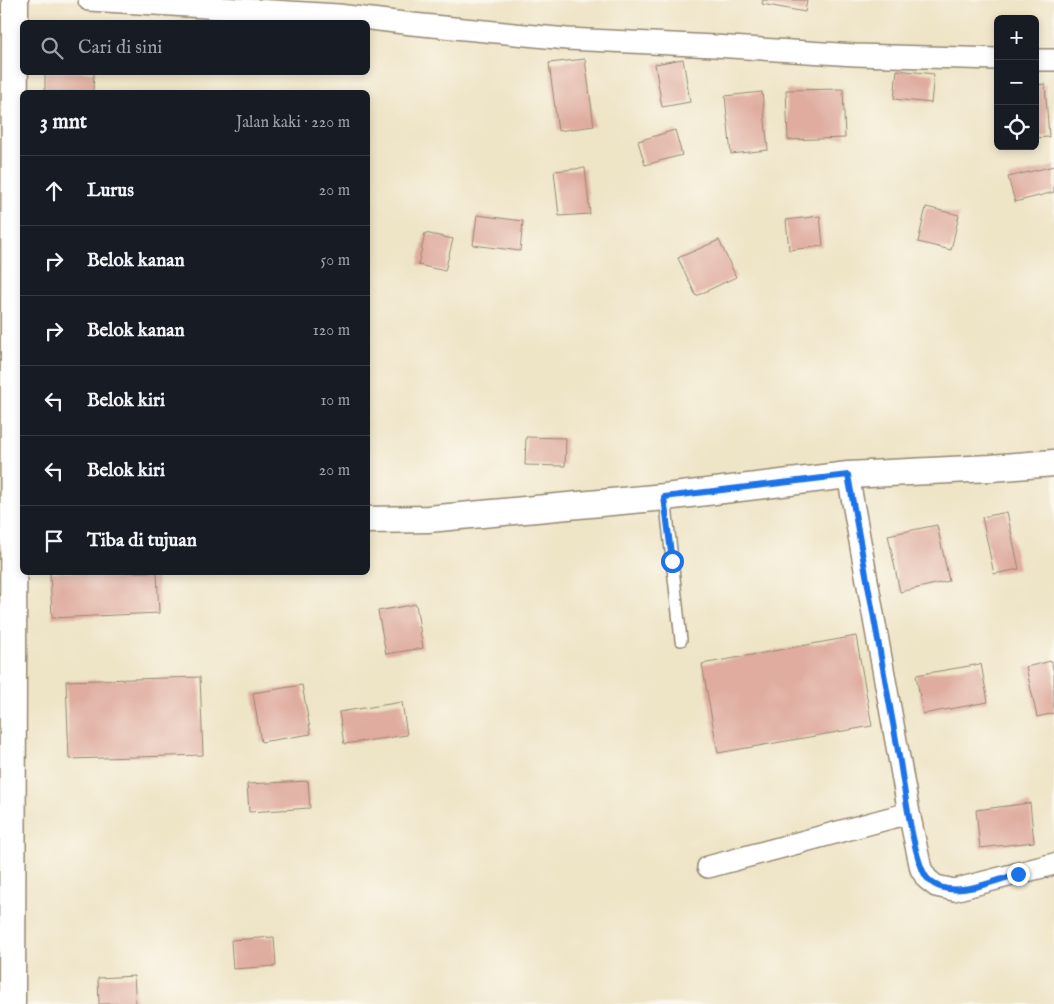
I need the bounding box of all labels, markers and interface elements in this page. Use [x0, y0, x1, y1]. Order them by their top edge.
map controls [994, 15, 1039, 150]
button: + [994, 15, 1039, 60]
search box [20, 20, 370, 75]
icon: search [38, 34, 66, 62]
text: Cari di sini [78, 36, 162, 60]
button: − [994, 60, 1039, 105]
button: locate [994, 105, 1039, 150]
text: 3 mnt [40, 109, 87, 136]
text: Jalan kaki · 220 m [236, 113, 350, 133]
icon: ahead [40, 177, 68, 205]
text: Lurus [87, 179, 134, 203]
text: 20 m [319, 181, 350, 201]
icon: right [40, 247, 68, 275]
text: Belok kanan [87, 249, 185, 273]
text: 50 m [321, 251, 350, 271]
icon: right [40, 317, 68, 345]
text: Belok kanan [87, 319, 185, 343]
text: 120 m [313, 321, 350, 341]
icon: left [40, 387, 68, 415]
text: Belok kiri [87, 389, 165, 413]
text: 10 m [320, 391, 350, 411]
icon: left [40, 457, 68, 485]
text: Belok kiri [87, 459, 165, 483]
text: 20 m [319, 461, 350, 481]
icon: arrive [40, 527, 68, 555]
text: Tiba di tujuan [87, 529, 197, 553]
route start [661, 550, 684, 573]
route end [1007, 863, 1030, 886]

